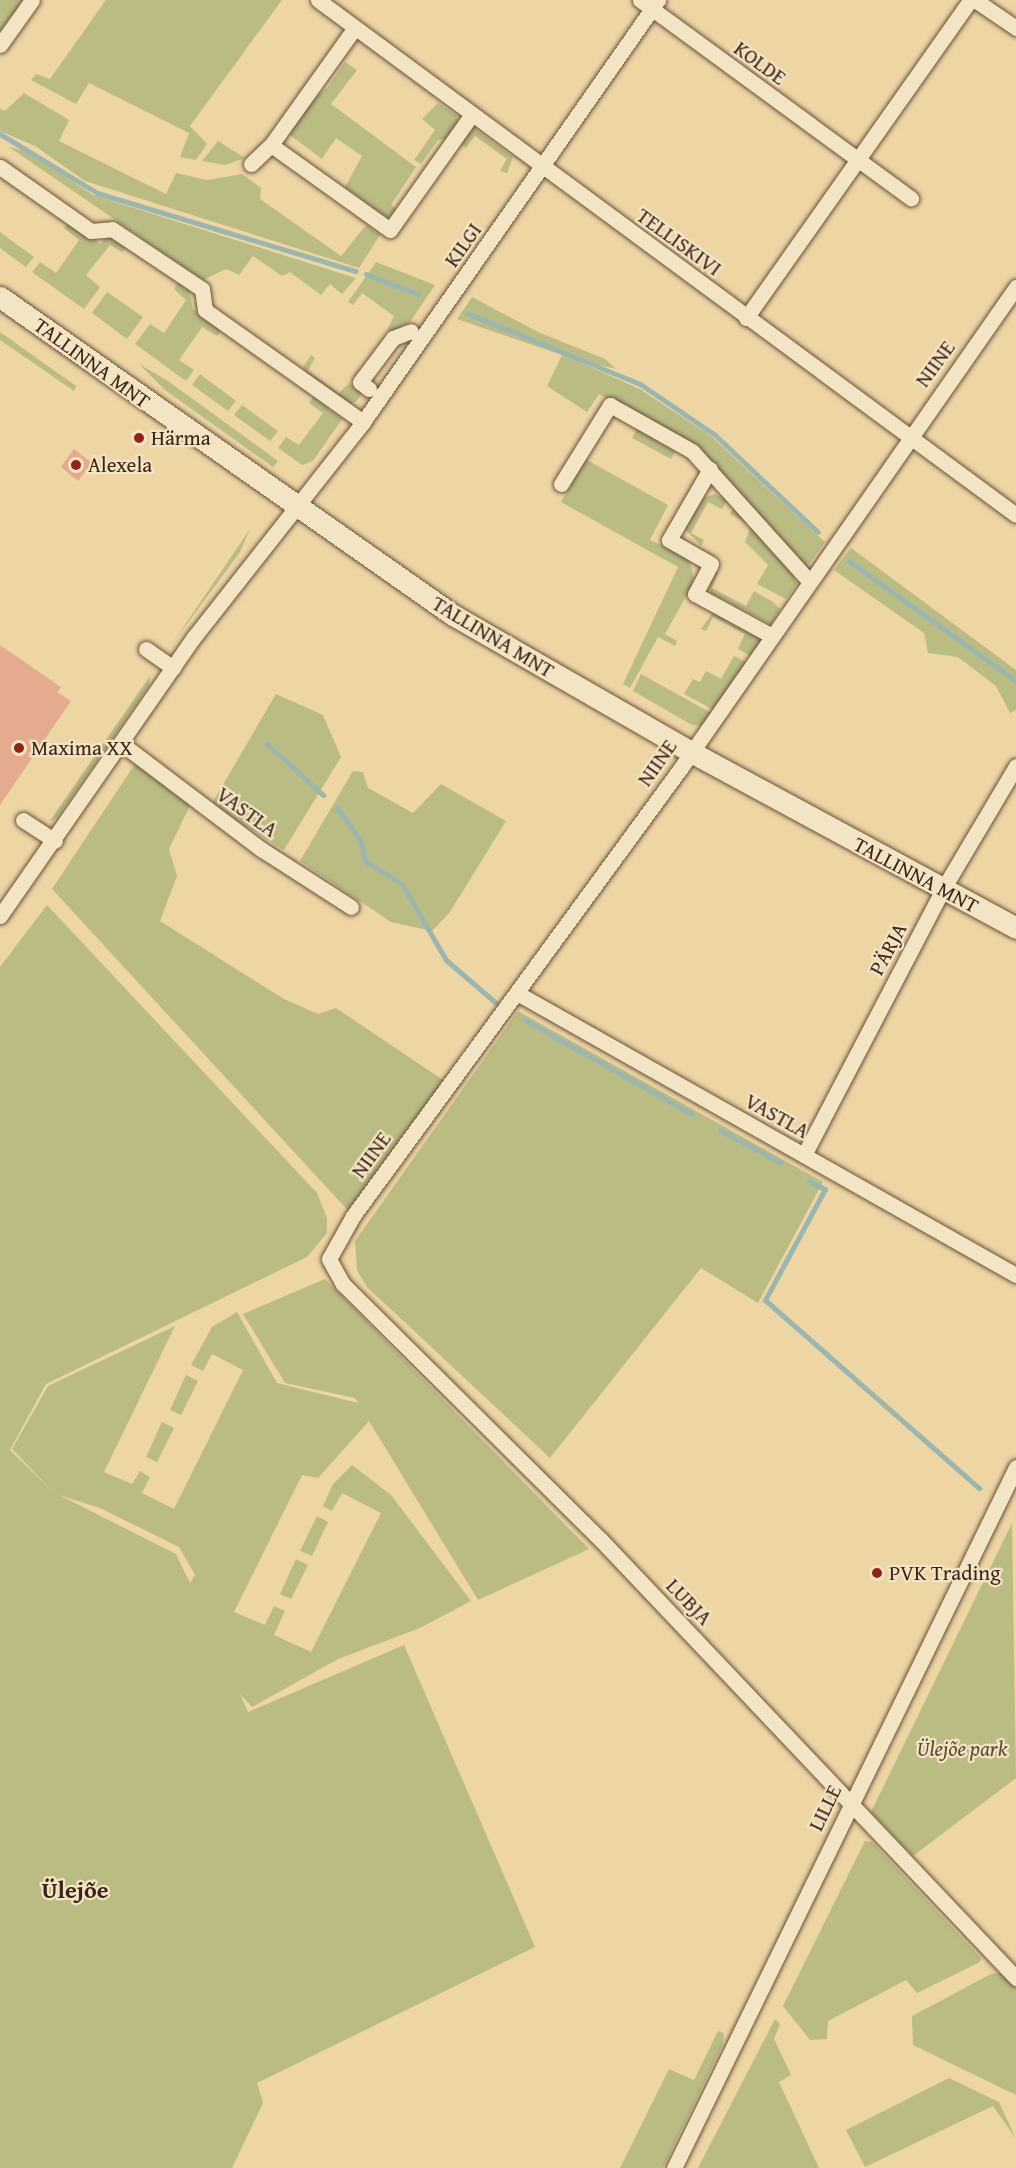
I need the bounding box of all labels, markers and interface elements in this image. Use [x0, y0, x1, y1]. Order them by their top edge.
street label: KOLDE [729, 36, 791, 90]
street label: TELLISKIVI [632, 203, 726, 281]
street label: KILGI [439, 218, 487, 272]
street label: TALLINNA MNT [29, 312, 155, 414]
street label: NIINE [910, 336, 960, 392]
place label: Härma [151, 425, 211, 451]
marker: Härma [132, 431, 146, 445]
place label: Alexela [88, 452, 152, 478]
marker: Alexela [69, 458, 83, 472]
street label: TALLINNA MNT [427, 591, 559, 683]
place label: Maxima XX [31, 735, 132, 761]
street label: NIINE [632, 735, 682, 791]
marker: Maxima XX [12, 741, 26, 755]
street label: VASTLA [212, 781, 282, 843]
street label: TALLINNA MNT [849, 832, 983, 918]
street label: PÄRJA [864, 919, 912, 979]
street label: VASTLA [741, 1088, 813, 1144]
street label: NIINE [346, 1127, 396, 1183]
place label: PVK Trading [889, 1560, 1001, 1586]
marker: PVK Trading [870, 1566, 884, 1580]
street label: LUBJA [661, 1573, 717, 1631]
park label: Ülejõe park [917, 1736, 1007, 1762]
street label: LILLE [803, 1781, 847, 1835]
district label: Ülejõe [41, 1876, 109, 1904]

